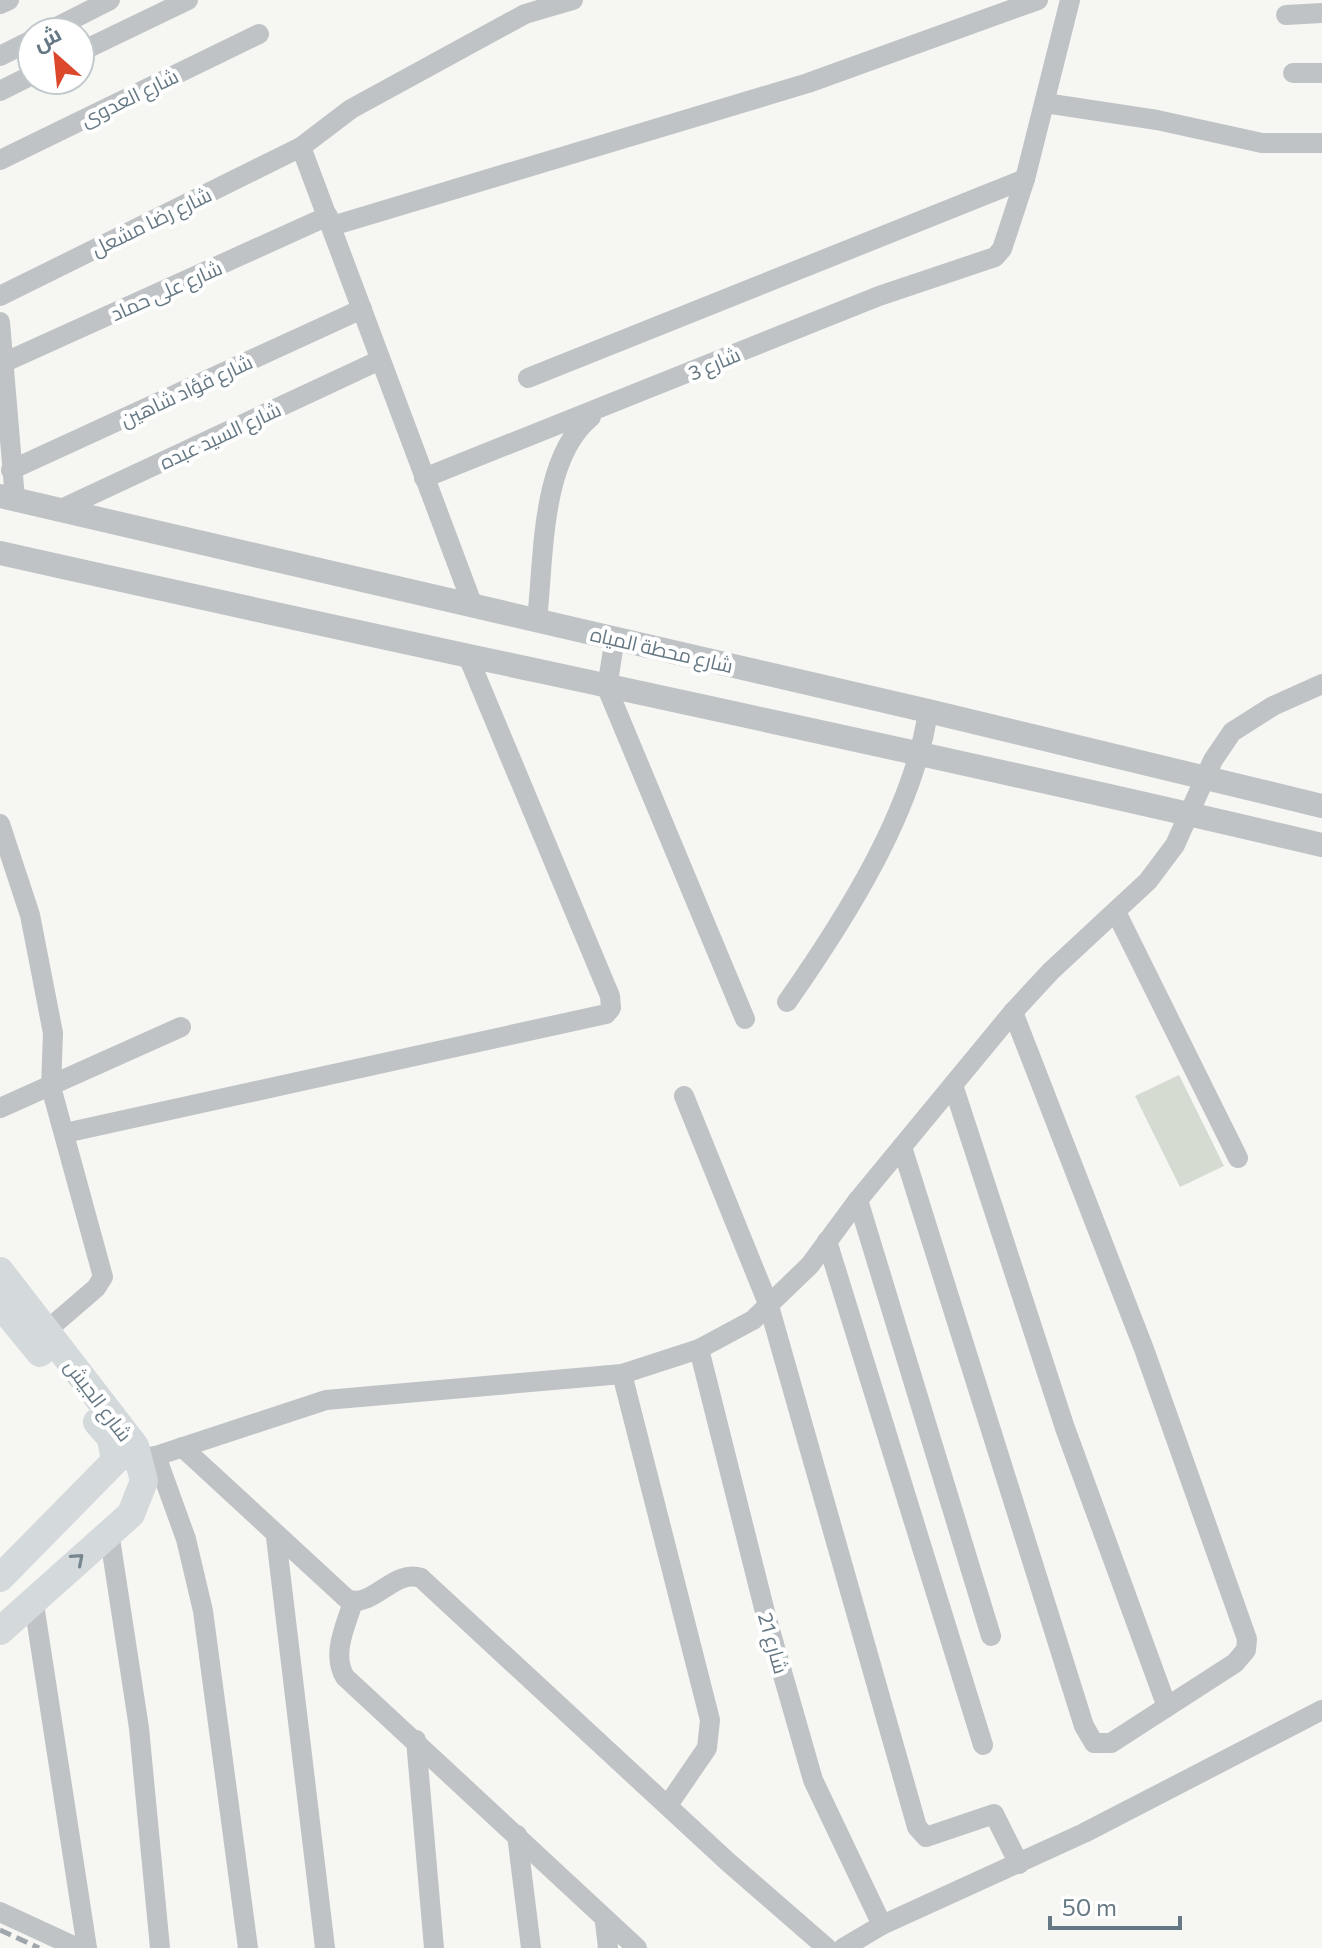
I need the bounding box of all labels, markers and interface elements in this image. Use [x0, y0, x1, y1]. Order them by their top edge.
north arrow [16, 16, 96, 96]
text: ش [28, 19, 66, 57]
street label: شارع العدوى [76, 63, 183, 134]
street label: شارع رضا مشعل [87, 182, 216, 263]
street label: شارع على حماد [107, 255, 227, 328]
street label: شارع 3 [684, 341, 745, 387]
street label: شارع فؤاد شاهين [116, 349, 257, 434]
street label: شارع السيد عبده [155, 396, 286, 476]
street label: شارع محطة المياه [588, 621, 736, 680]
street label: شارع الجيش [58, 1354, 138, 1447]
one-way arrow [69, 1554, 84, 1569]
street label: شارع 21 [751, 1610, 794, 1677]
scale bar [1050, 1880, 1180, 1930]
text: 50 m [1062, 1892, 1117, 1921]

